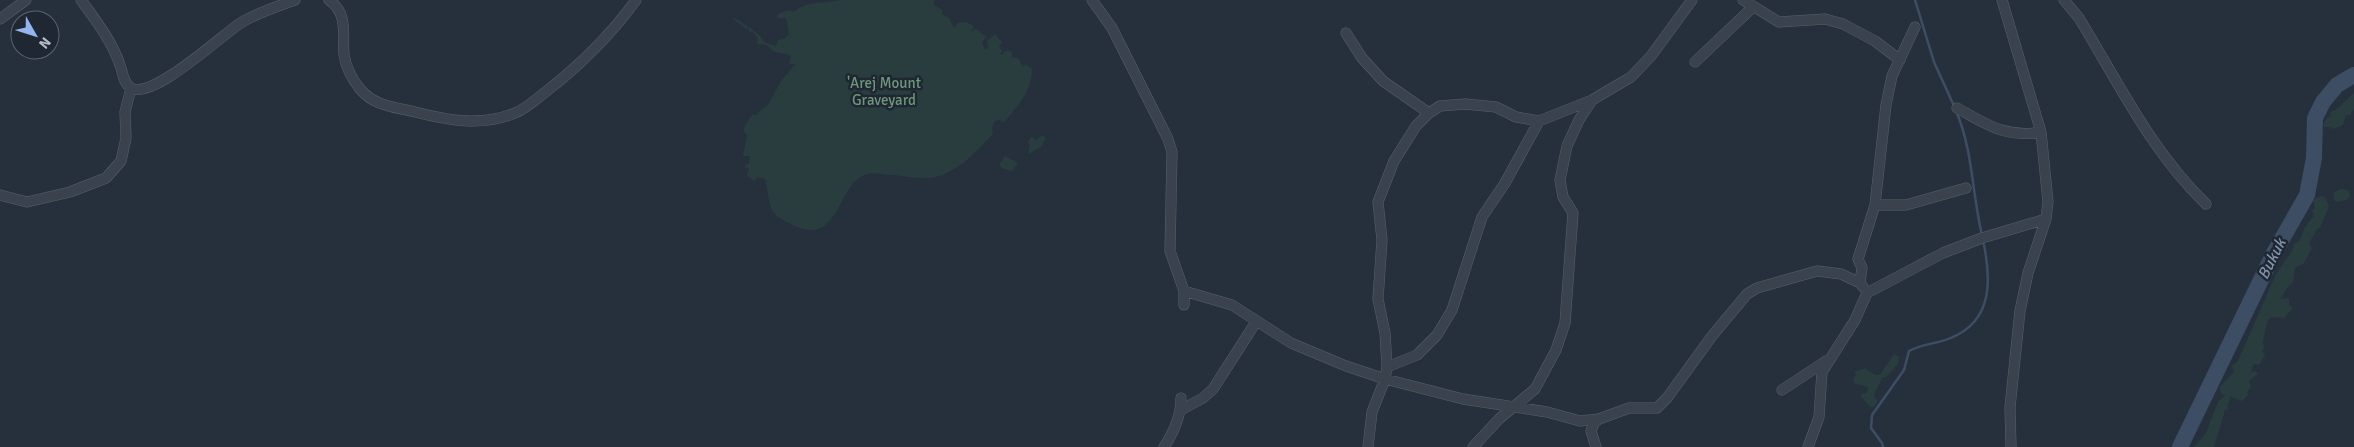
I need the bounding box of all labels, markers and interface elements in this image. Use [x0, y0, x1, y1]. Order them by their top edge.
north arrow [10, 10, 60, 60]
text: N [35, 34, 54, 52]
park label: 'Arej Mount Graveyard [847, 74, 921, 109]
water label: Bukuk [2253, 234, 2292, 283]

